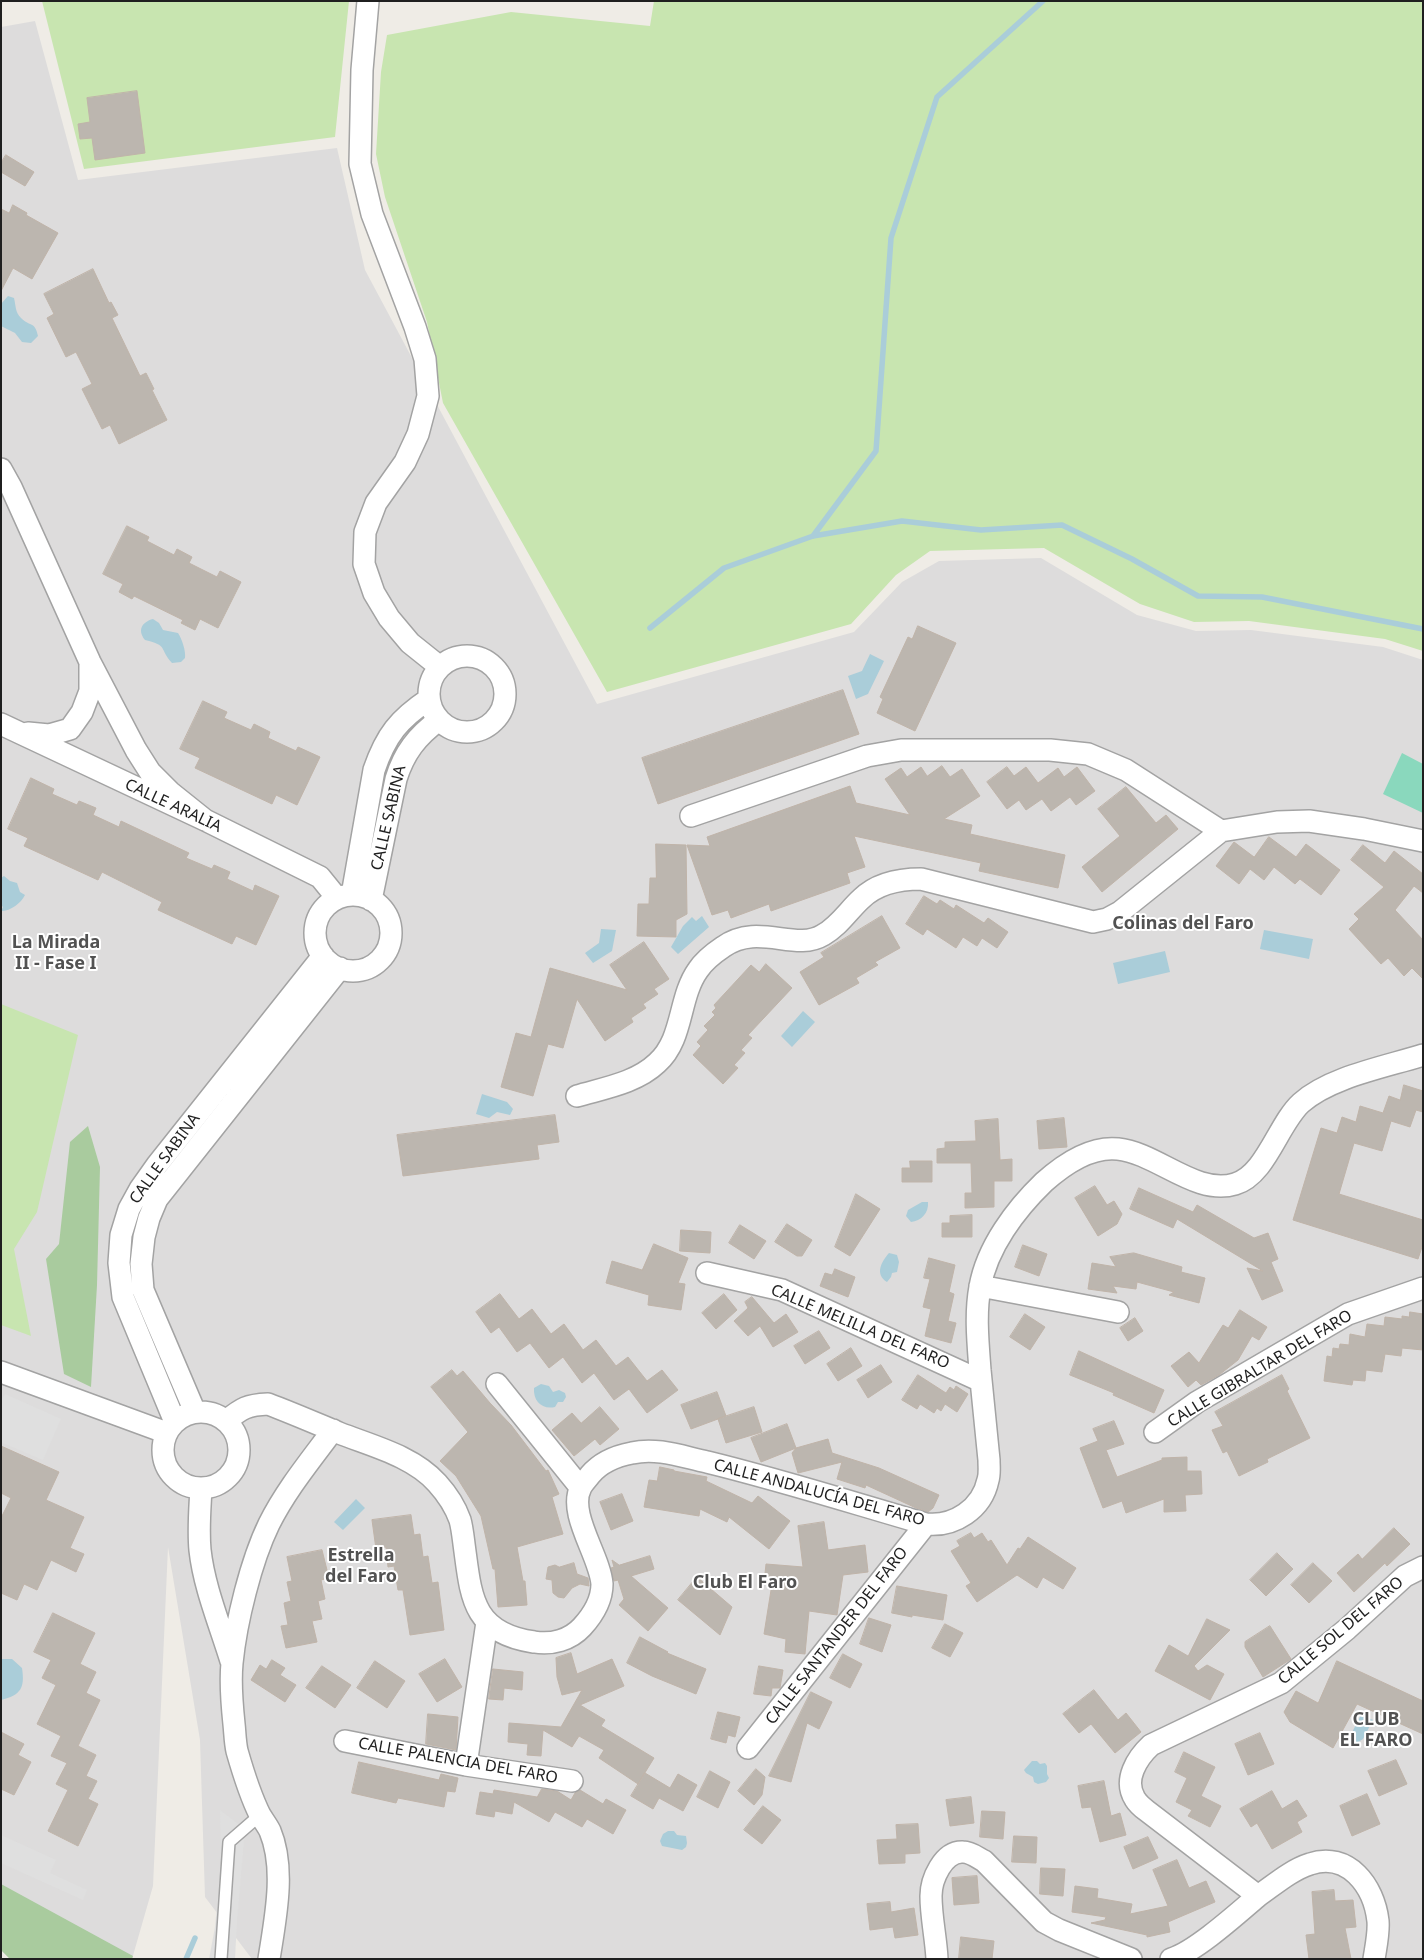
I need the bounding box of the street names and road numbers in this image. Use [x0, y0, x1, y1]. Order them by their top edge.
street label: CALLE SABINA [368, 764, 410, 872]
street label: CALLE ARALIA [122, 775, 224, 837]
street label: CALLE SABINA [126, 1110, 204, 1208]
street label: CALLE MELILLA DEL FARO [768, 1281, 952, 1373]
street label: CALLE GIBRALTAR DEL FARO [1164, 1306, 1356, 1432]
street label: CALLE ANDALUCÍA DEL FARO [711, 1456, 927, 1530]
street label: CALLE SANTANDER DEL FARO [762, 1543, 912, 1729]
street label: CALLE SOL DEL FARO [1274, 1573, 1408, 1689]
street label: CALLE PALENCIA DEL FARO [357, 1734, 559, 1788]

